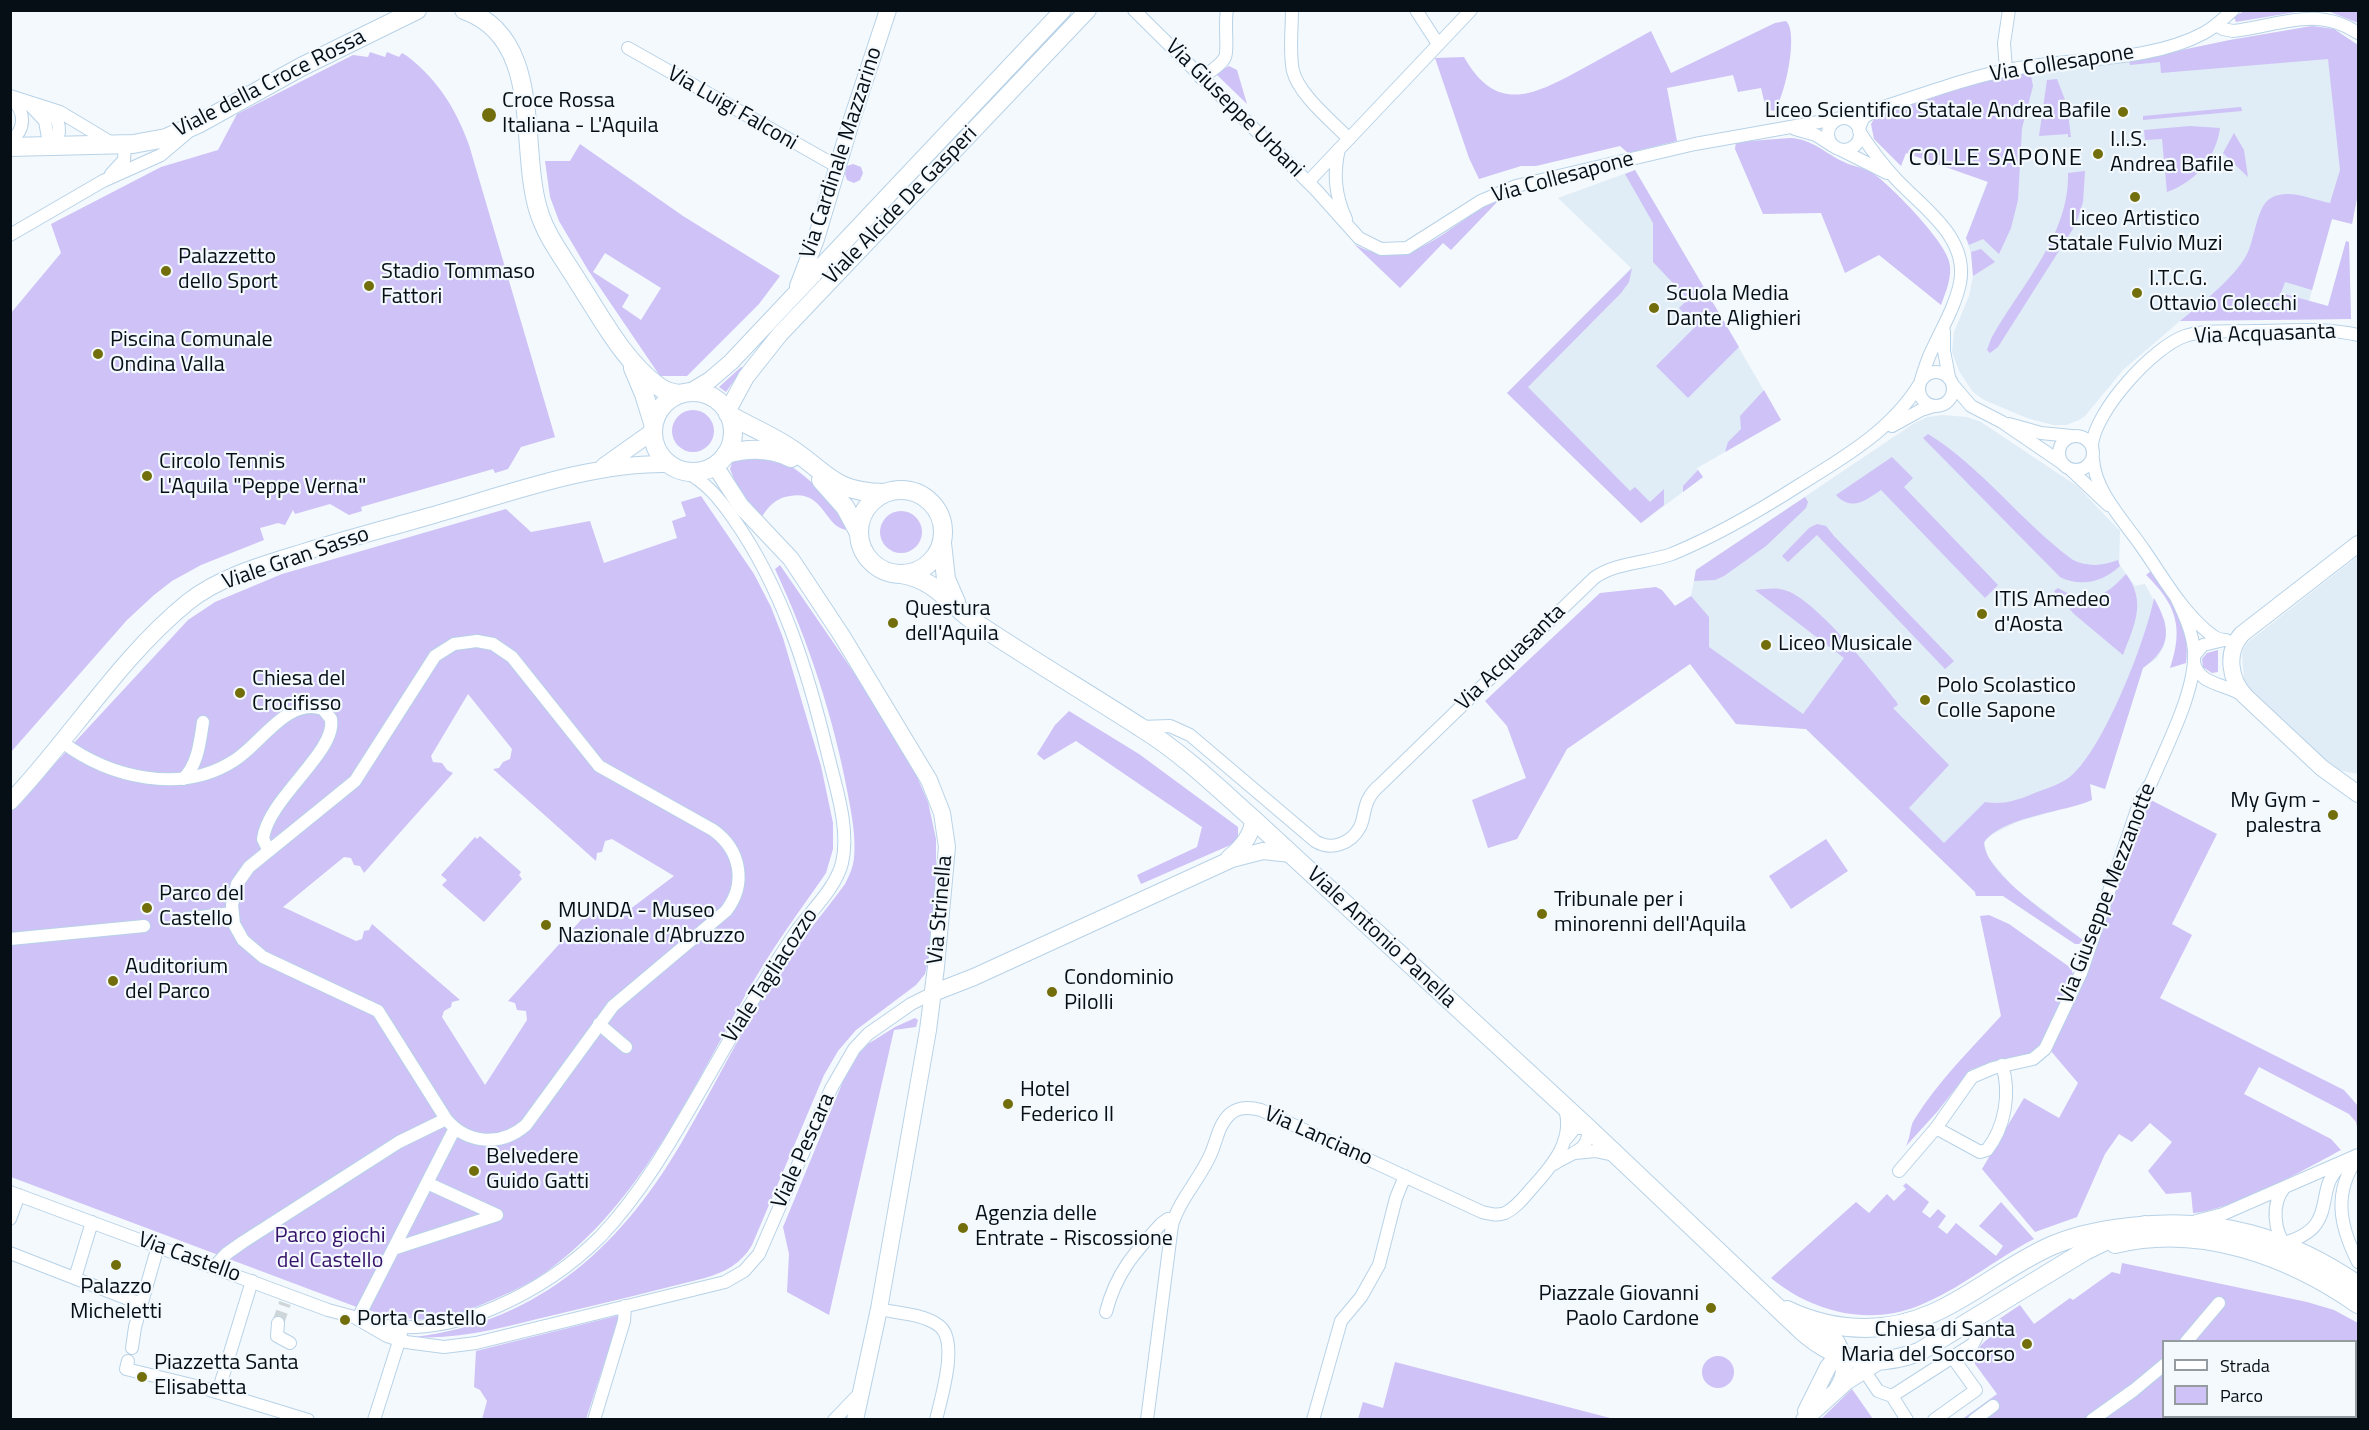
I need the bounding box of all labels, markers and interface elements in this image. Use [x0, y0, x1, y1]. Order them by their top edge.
street label: Viale della Croce Rossa [170, 24, 370, 144]
street label: Via Giuseppe Urbani [1159, 34, 1309, 184]
street label: Via Collesapone [1988, 40, 2136, 88]
street label: Via Cardinale Mazzarino [795, 44, 889, 262]
street label: Via Luigi Falconi [662, 61, 802, 157]
place label: Croce Rossa Italiana - L'Aquila [502, 89, 659, 140]
place label: Liceo Scientifico Statale Andrea Bafile [1765, 99, 2111, 125]
marker: Liceo Scientifico Statale Andrea Bafile [2116, 105, 2130, 119]
marker: Croce Rossa Italiana - L'Aquila [480, 106, 498, 124]
street label: Viale Alcide De Gasperi [819, 121, 983, 291]
place label: I.I.S. Andrea Bafile [2110, 128, 2234, 180]
district label: COLLE SAPONE [1909, 145, 2083, 173]
street label: Via Collesapone [1489, 146, 1637, 210]
marker: I.I.S. Andrea Bafile [2091, 147, 2105, 161]
marker: Liceo Artistico Statale Fulvio Muzi [2128, 190, 2142, 204]
place label: Liceo Artistico Statale Fulvio Muzi [2047, 207, 2223, 258]
place label: Palazzetto dello Sport [178, 245, 278, 296]
place label: Stadio Tommaso Fattori [381, 260, 535, 312]
marker: Palazzetto dello Sport [159, 264, 173, 278]
place label: I.T.C.G. Ottavio Colecchi [2149, 267, 2297, 318]
marker: Stadio Tommaso Fattori [362, 279, 376, 293]
place label: Scuola Media Dante Alighieri [1666, 282, 1801, 334]
marker: I.T.C.G. Ottavio Colecchi [2130, 286, 2144, 300]
marker: Scuola Media Dante Alighieri [1647, 301, 1661, 315]
street label: Via Acquasanta [2194, 319, 2336, 351]
place label: Piscina Comunale Ondina Valla [110, 328, 273, 380]
marker: Piscina Comunale Ondina Valla [91, 347, 105, 361]
place label: Circolo Tennis L'Aquila "Peppe Verna" [159, 450, 366, 502]
marker: Circolo Tennis L'Aquila "Peppe Verna" [140, 469, 154, 483]
street label: Viale Gran Sasso [219, 522, 373, 596]
place label: ITIS Amedeo d'Aosta [1994, 588, 2110, 640]
place label: Questura dell'Aquila [905, 597, 999, 648]
street label: Via Acquasanta [1451, 599, 1571, 717]
marker: ITIS Amedeo d'Aosta [1975, 607, 1989, 621]
marker: Questura dell'Aquila [886, 616, 900, 630]
place label: Liceo Musicale [1778, 632, 1912, 658]
marker: Liceo Musicale [1759, 638, 1773, 652]
place label: Chiesa del Crocifisso [252, 667, 346, 718]
place label: Polo Scolastico Colle Sapone [1937, 674, 2076, 726]
marker: Chiesa del Crocifisso [233, 686, 247, 700]
marker: Polo Scolastico Colle Sapone [1918, 693, 1932, 707]
street label: Via Giuseppe Mezzanotte [2054, 780, 2162, 1008]
place label: My Gym - palestra [2230, 789, 2321, 840]
marker: My Gym - palestra [2326, 808, 2340, 822]
street label: Via Strinella [923, 854, 959, 966]
street label: Viale Antonio Panella [1301, 862, 1461, 1014]
place label: Parco del Castello [159, 882, 244, 933]
place label: Tribunale per i minorenni dell'Aquila [1554, 888, 1746, 939]
place label: MUNDA - Museo Nazionale d’Abruzzo [558, 899, 745, 950]
marker: Parco del Castello [140, 901, 154, 915]
street label: Viale Tagliacozzo [718, 904, 824, 1048]
marker: Tribunale per i minorenni dell'Aquila [1535, 907, 1549, 921]
marker: MUNDA - Museo Nazionale d’Abruzzo [539, 918, 553, 932]
place label: Auditorium del Parco [125, 955, 228, 1006]
place label: Condominio Pilolli [1064, 966, 1174, 1017]
marker: Auditorium del Parco [106, 974, 120, 988]
marker: Condominio Pilolli [1045, 985, 1059, 999]
place label: Hotel Federico II [1020, 1078, 1114, 1130]
street label: Viale Pescara [767, 1089, 841, 1213]
marker: Hotel Federico II [1001, 1097, 1015, 1111]
street label: Via Lanciano [1260, 1101, 1376, 1173]
place label: Belvedere Guido Gatti [486, 1145, 589, 1196]
marker: Belvedere Guido Gatti [467, 1164, 481, 1178]
place label: Agenzia delle Entrate - Riscossione [975, 1202, 1173, 1254]
marker: Agenzia delle Entrate - Riscossione [956, 1221, 970, 1235]
park label: Parco giochi del Castello [274, 1224, 386, 1276]
street label: Via Castello [134, 1227, 244, 1289]
marker: Palazzo Micheletti [109, 1258, 123, 1272]
place label: Palazzo Micheletti [70, 1275, 162, 1326]
place label: Piazzale Giovanni Paolo Cardone [1538, 1282, 1699, 1334]
marker: Piazzale Giovanni Paolo Cardone [1704, 1301, 1718, 1315]
place label: Porta Castello [357, 1307, 487, 1333]
marker: Porta Castello [338, 1313, 352, 1327]
place label: Chiesa di Santa Maria del Soccorso [1841, 1318, 2015, 1370]
marker: Chiesa di Santa Maria del Soccorso [2020, 1337, 2034, 1351]
legend [2162, 1340, 2357, 1418]
place label: Piazzetta Santa Elisabetta [154, 1351, 299, 1402]
text: Strada [2220, 1352, 2270, 1379]
marker: Piazzetta Santa Elisabetta [135, 1370, 149, 1384]
text: Parco [2220, 1382, 2263, 1409]

